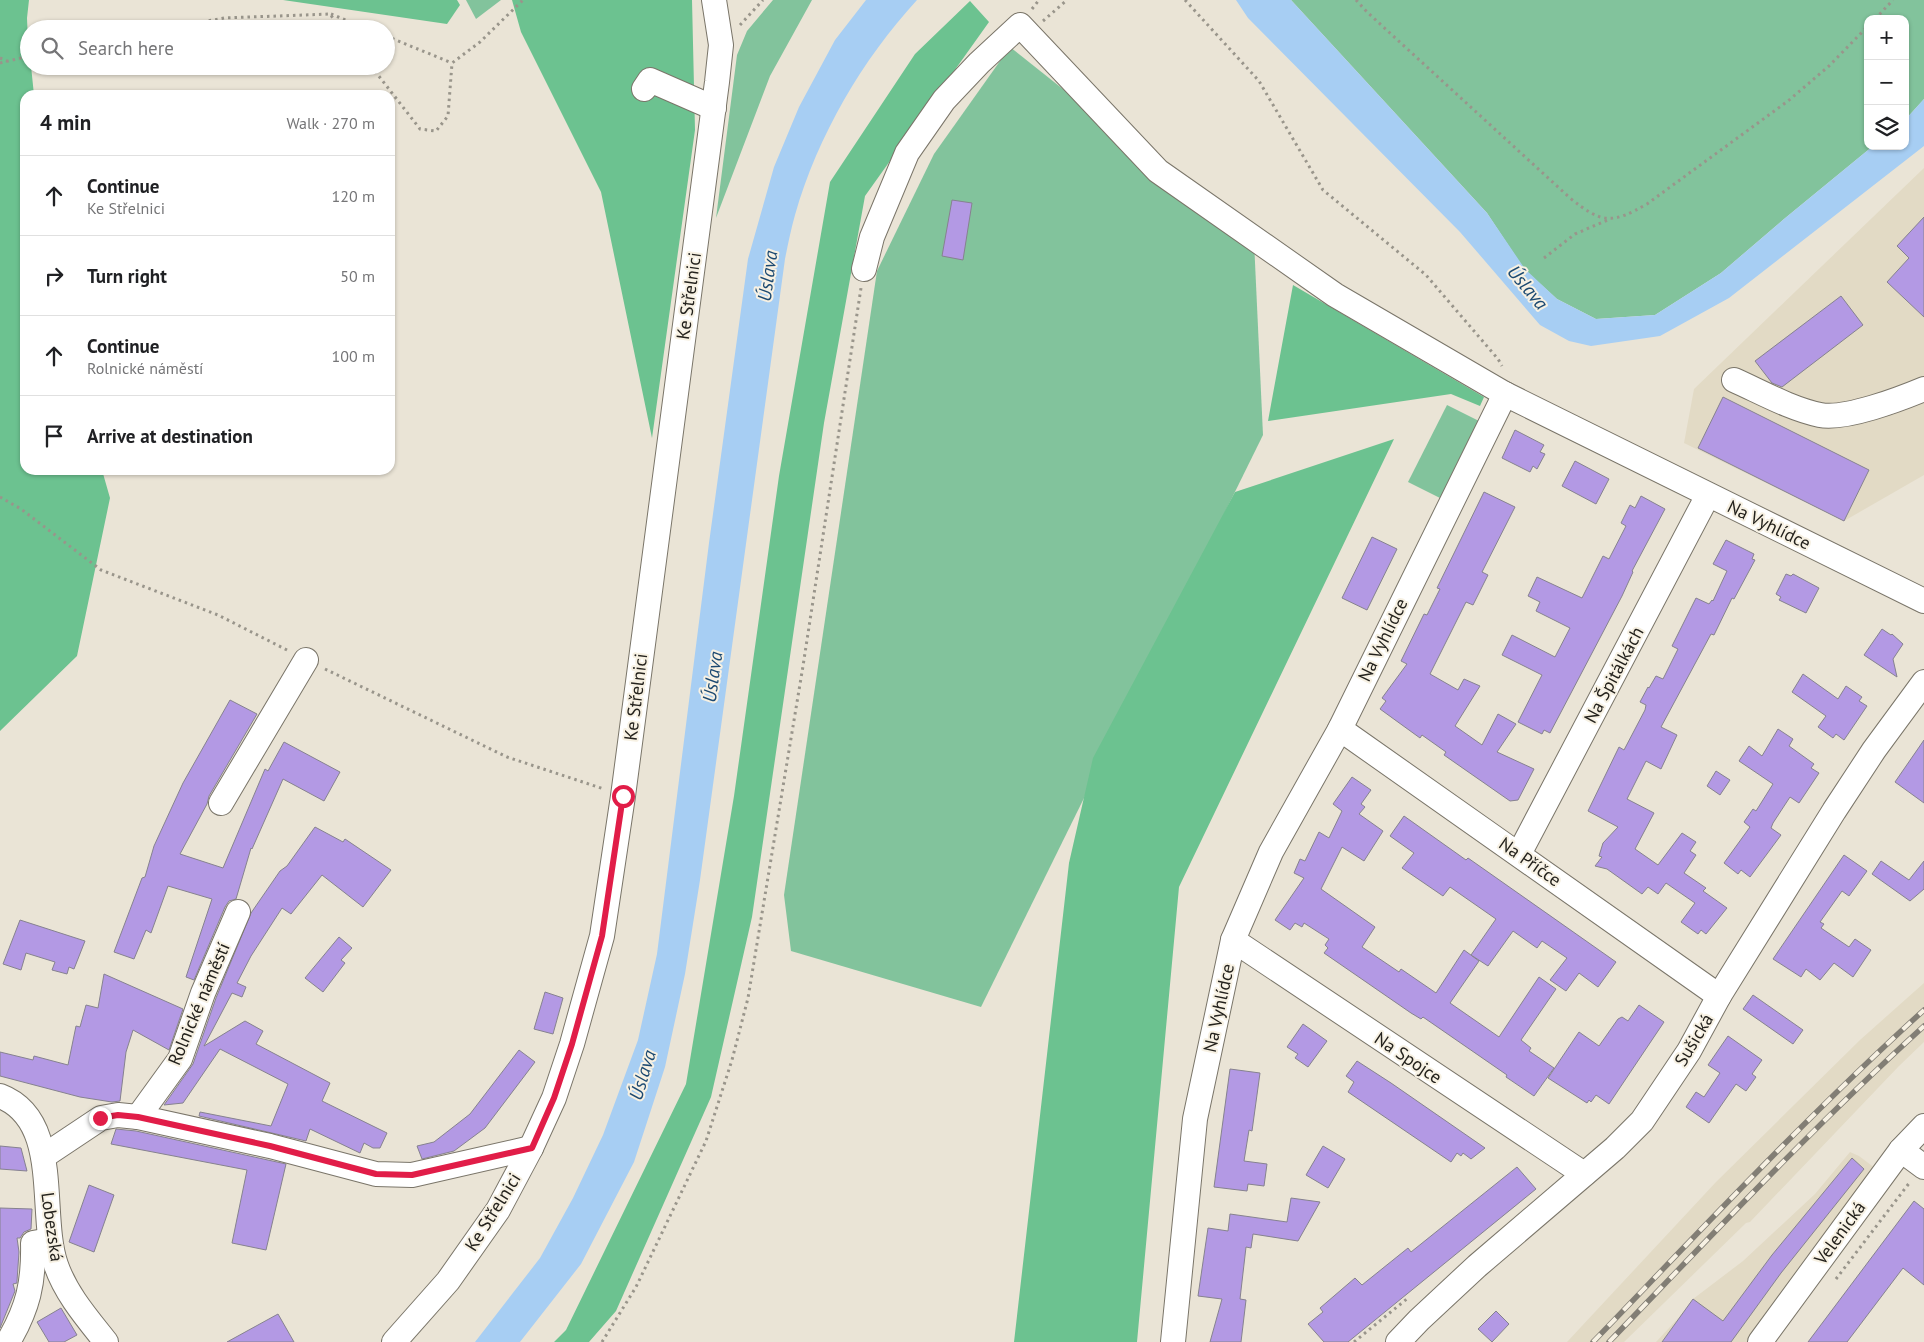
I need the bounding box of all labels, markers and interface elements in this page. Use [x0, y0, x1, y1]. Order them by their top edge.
map controls [1864, 15, 1909, 150]
button: + [1864, 15, 1909, 60]
search box [20, 20, 395, 75]
icon: search [38, 34, 66, 62]
text: Search here [78, 36, 174, 60]
button: − [1864, 60, 1909, 105]
button: layers [1864, 105, 1909, 150]
text: 4 min [40, 109, 91, 136]
text: Walk · 270 m [286, 113, 375, 133]
text: Continue [87, 174, 159, 198]
icon: ahead [40, 182, 68, 210]
text: 120 m [332, 186, 375, 206]
text: Ke Střelnici [87, 198, 165, 218]
water label: Úslava [752, 248, 783, 303]
street label: Ke Střelnici [671, 251, 706, 341]
water label: Úslava [1502, 260, 1554, 315]
icon: right [40, 262, 68, 290]
text: Turn right [87, 264, 167, 288]
text: 50 m [340, 266, 375, 286]
text: Continue [87, 334, 159, 358]
icon: ahead [40, 342, 68, 370]
text: 100 m [332, 346, 375, 366]
text: Rolnické náměstí [87, 358, 203, 378]
icon: arrive [40, 422, 68, 450]
text: Arrive at destination [87, 424, 253, 448]
street label: Na Vyhlídce [1724, 494, 1815, 555]
street label: Na Vyhlídce [1352, 594, 1413, 685]
street label: Na Špitálkách [1579, 623, 1649, 727]
water label: Úslava [697, 649, 728, 704]
street label: Ke Střelnici [619, 652, 652, 742]
route start [612, 785, 635, 808]
street label: Na Příčce [1495, 832, 1566, 891]
street label: Rolnické náměstí [162, 939, 235, 1069]
street label: Na Vyhlídce [1198, 961, 1239, 1054]
street label: Sušická [1669, 1009, 1718, 1070]
street label: Na Spojce [1370, 1027, 1446, 1088]
water label: Úslava [623, 1046, 661, 1103]
route end [89, 1107, 112, 1130]
street label: Ke Střelnici [460, 1168, 526, 1255]
street label: Lobezská [36, 1191, 69, 1263]
street label: Velenická [1808, 1196, 1870, 1270]

